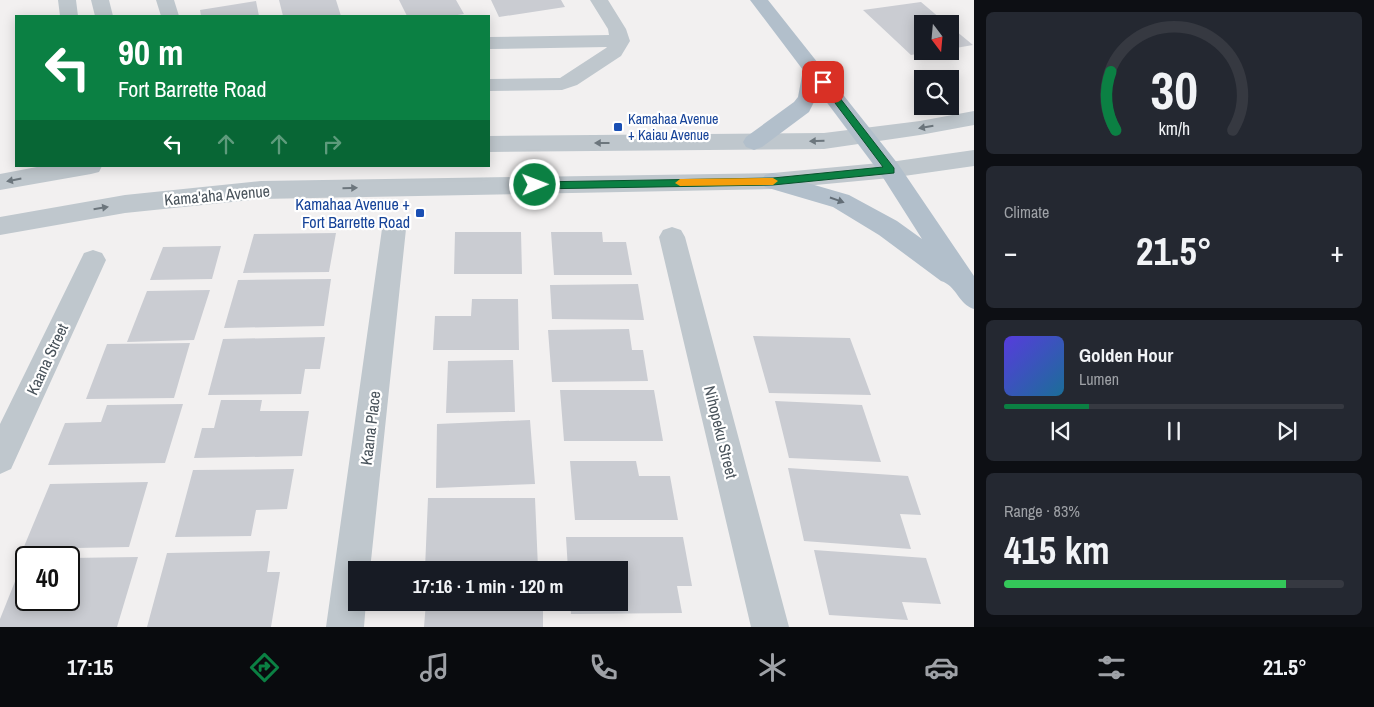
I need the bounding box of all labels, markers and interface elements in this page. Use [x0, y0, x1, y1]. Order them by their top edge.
north arrow [914, 15, 959, 60]
map controls [914, 15, 959, 115]
text: 90 m [118, 29, 183, 76]
icon: left [35, 35, 100, 100]
text: 30 [1150, 55, 1198, 125]
pin [802, 61, 844, 103]
icon: arrive [809, 68, 837, 96]
button: search [914, 70, 959, 115]
text: Fort Barrette Road [118, 74, 267, 104]
place label: Kamahaa Avenue + Kaiau Avenue [628, 110, 718, 144]
text: km/h [1158, 117, 1190, 141]
marker: Kamahaa Avenue + Kaiau Avenue [612, 121, 624, 133]
one-way arrow [918, 124, 934, 132]
icon: left [159, 130, 187, 158]
icon: ahead [212, 130, 240, 158]
icon: ahead [265, 130, 293, 158]
icon: right [318, 130, 346, 158]
one-way arrow [808, 137, 824, 145]
one-way arrow [593, 140, 609, 148]
position arrow [508, 158, 560, 210]
one-way arrow [6, 176, 22, 184]
street label: Kama'aha Avenue [163, 179, 271, 211]
one-way arrow [343, 184, 359, 192]
place label: Kamahaa Avenue + Fort Barrette Road [295, 193, 410, 233]
one-way arrow [830, 196, 845, 204]
text: Climate [1004, 201, 1049, 223]
one-way arrow [94, 203, 110, 211]
marker: Kamahaa Avenue + Fort Barrette Road [414, 207, 426, 219]
text: 21.5° [1136, 226, 1212, 277]
text: − [1004, 233, 1017, 271]
text: + [1331, 233, 1344, 271]
street label: Kaana Street [21, 319, 73, 398]
text: Golden Hour [1079, 342, 1173, 368]
text: Lumen [1079, 368, 1119, 390]
street label: Nihopeku Street [699, 383, 743, 481]
street label: Kaana Place [355, 390, 385, 466]
icon: previous [1047, 417, 1075, 445]
icon: pause [1160, 417, 1188, 445]
icon: next [1273, 417, 1301, 445]
text: Range · 83% [1004, 500, 1080, 522]
text: 415 km [1004, 525, 1110, 576]
speed limit sign: 40 [15, 546, 80, 611]
text: 17:16 · 1 min · 120 m [413, 573, 563, 599]
icon: directions [247, 650, 282, 685]
icon: music [417, 650, 452, 685]
icon: phone [586, 650, 621, 685]
icon: climate [755, 650, 790, 685]
icon: car [924, 650, 959, 685]
icon: filters [1094, 650, 1129, 685]
text: 17:15 [67, 652, 113, 682]
text: 21.5° [1263, 652, 1307, 682]

